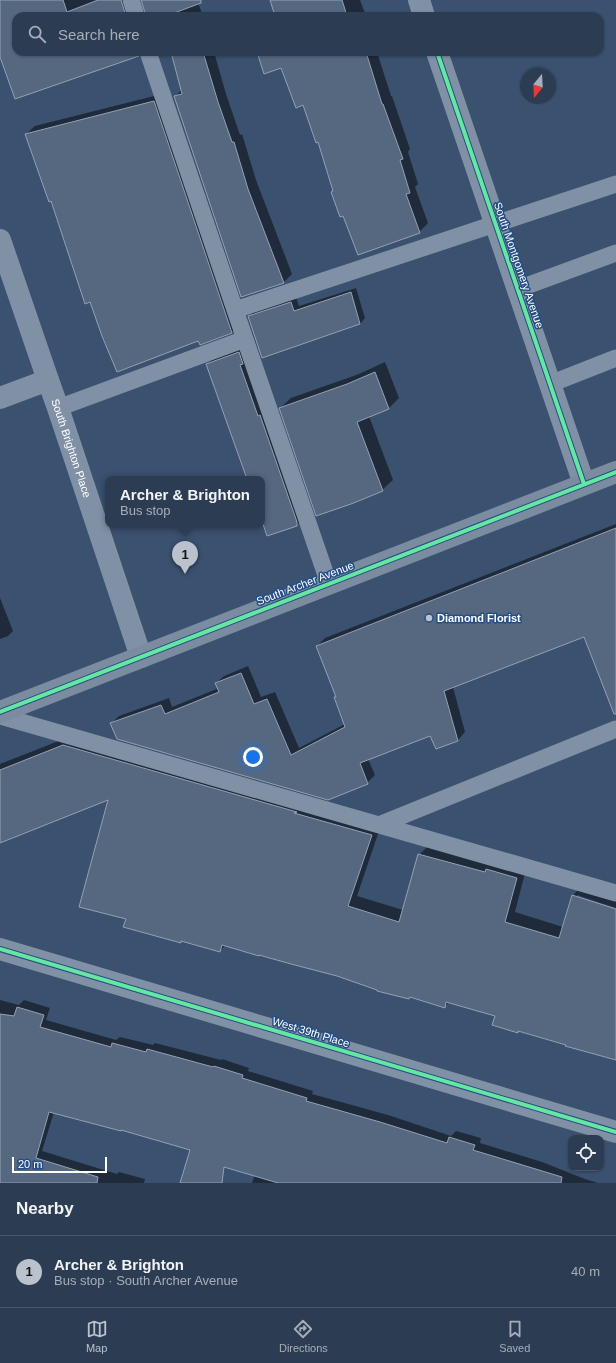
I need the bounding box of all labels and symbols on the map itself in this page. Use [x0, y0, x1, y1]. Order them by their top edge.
north arrow [520, 68, 556, 104]
street label: South Montgomery Avenue [492, 200, 546, 330]
street label: South Brighton Place [49, 397, 93, 499]
pin: 1 [172, 541, 198, 574]
street label: South Archer Avenue [255, 559, 355, 607]
place label: Diamond Florist [437, 612, 521, 624]
marker: Diamond Florist [424, 613, 434, 623]
your location [243, 747, 263, 767]
street label: West 39th Place [271, 1015, 351, 1049]
scale bar [12, 1155, 107, 1174]

